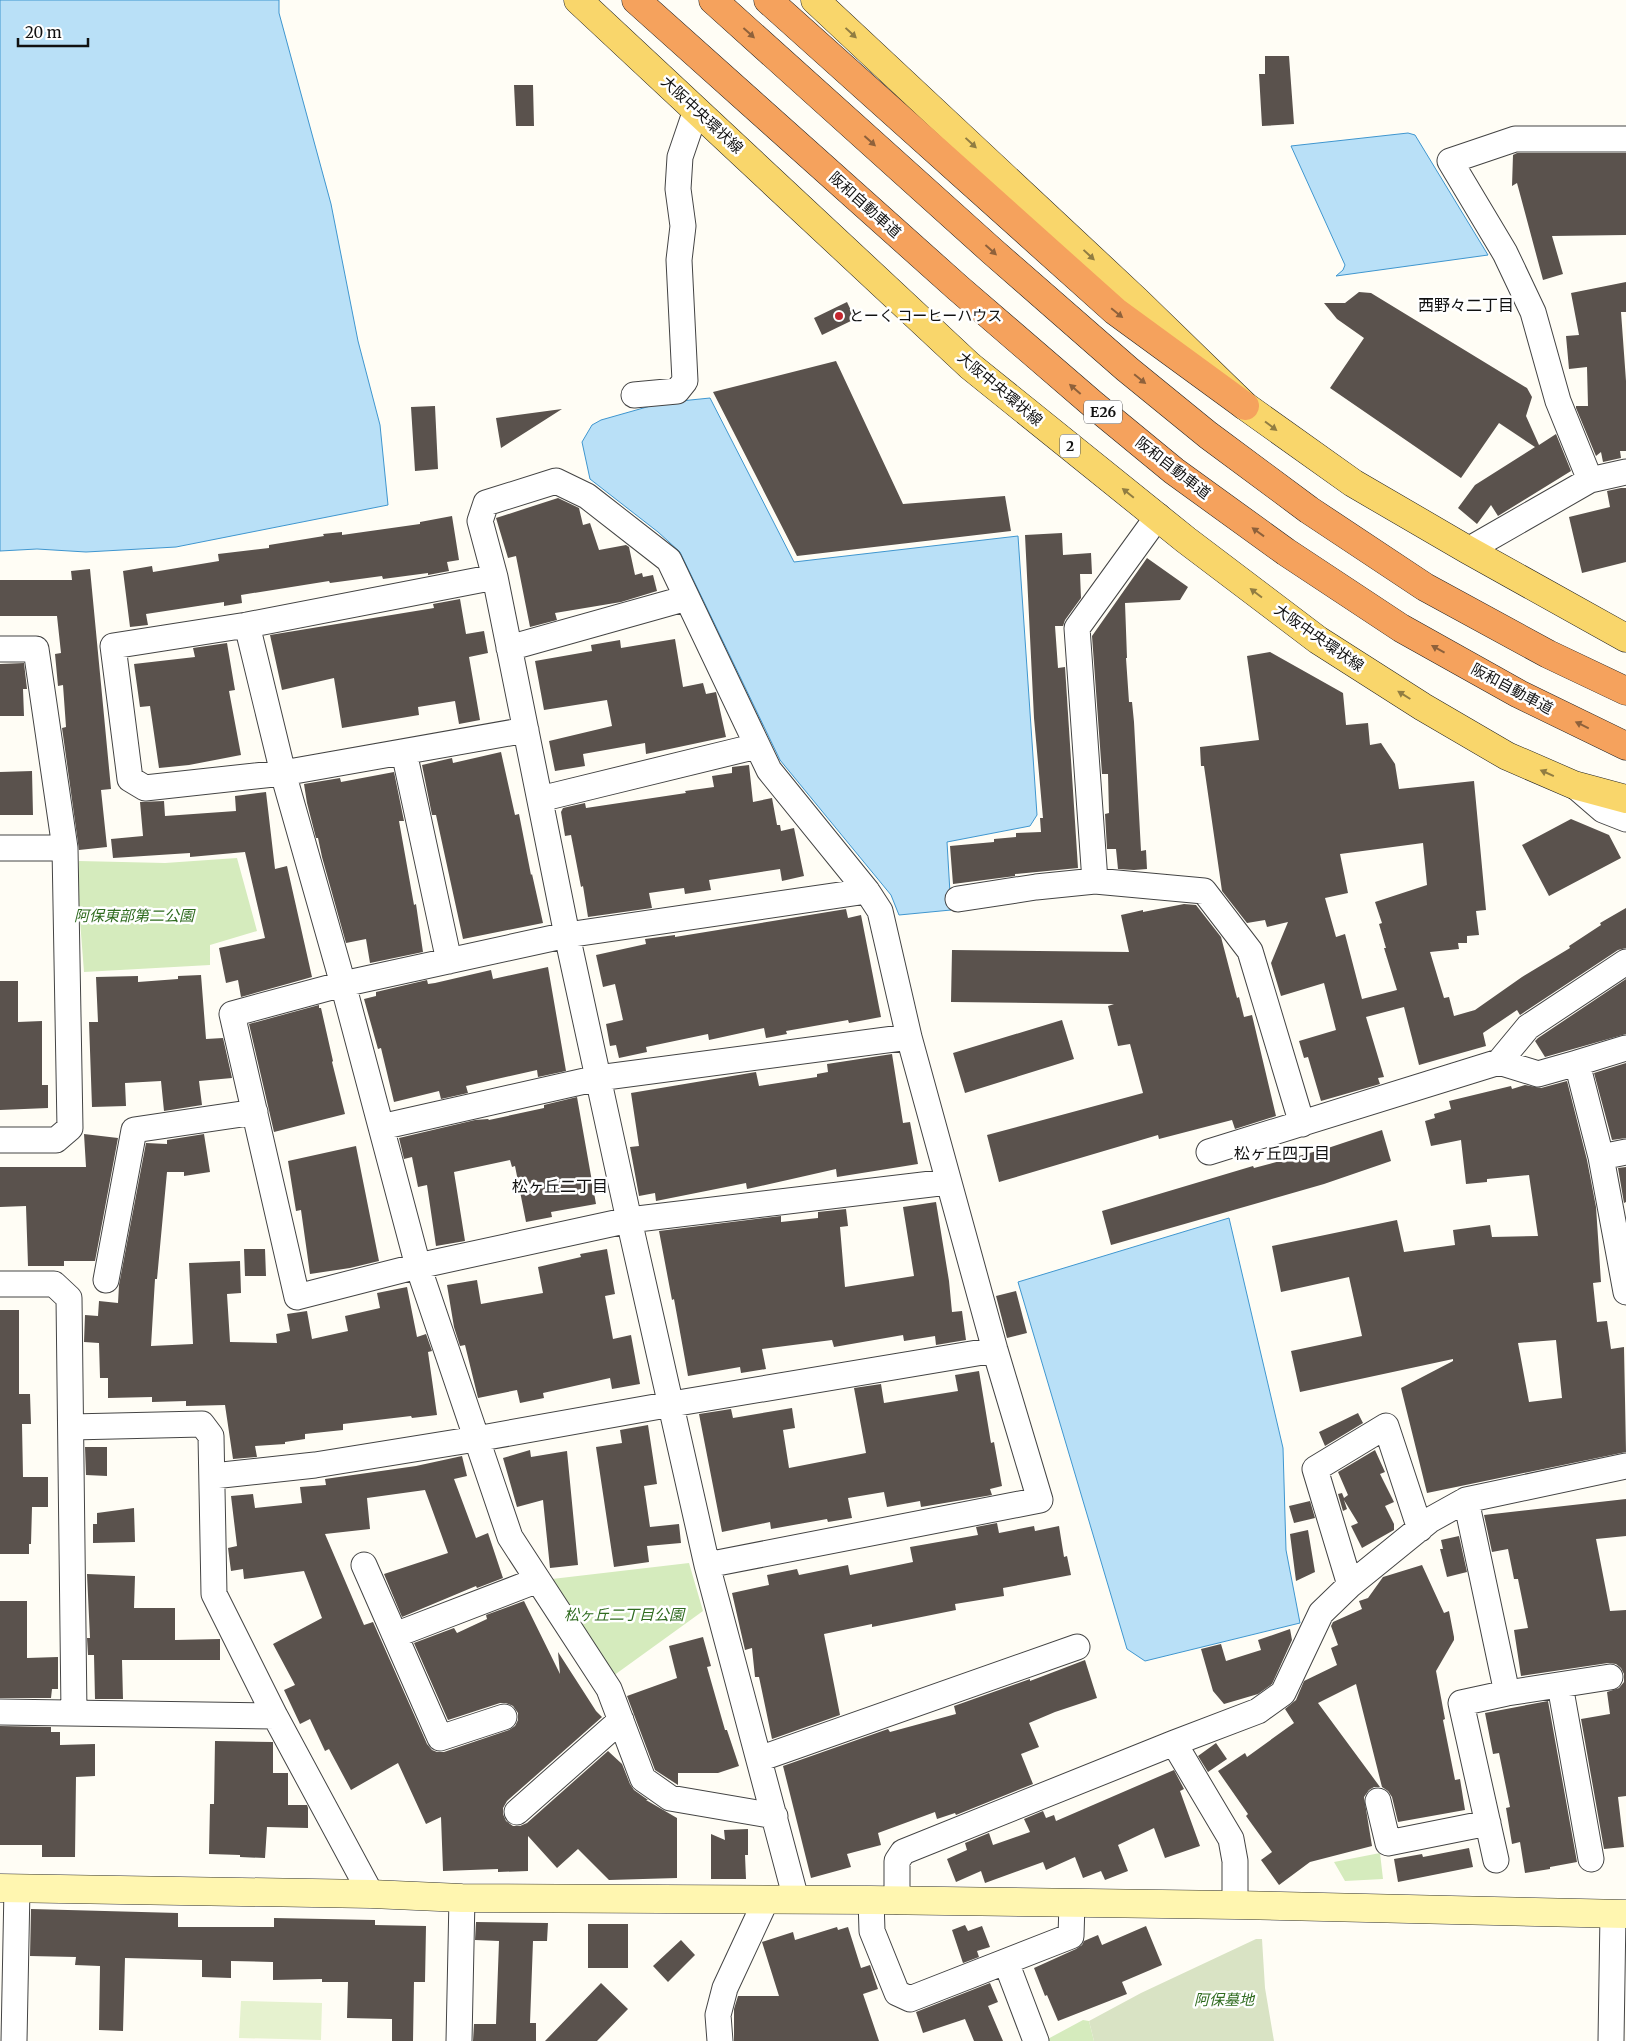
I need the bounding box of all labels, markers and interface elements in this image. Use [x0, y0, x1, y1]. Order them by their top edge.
scale bar [18, 15, 88, 47]
text: 20 m [25, 23, 62, 42]
one-way arrow [742, 27, 755, 38]
one-way arrow [845, 27, 857, 39]
street label: 大阪中央環状線 [657, 72, 747, 157]
one-way arrow [863, 135, 875, 147]
one-way arrow [964, 137, 976, 149]
street label: 阪和自動車道 [826, 167, 905, 242]
one-way arrow [984, 244, 997, 255]
one-way arrow [1082, 249, 1094, 261]
district label: 西野々二丁目 [1418, 295, 1514, 315]
place label: とーく コーヒーハウス [849, 306, 1002, 325]
one-way arrow [1110, 307, 1123, 318]
marker: とーく コーヒーハウス [833, 310, 845, 322]
street label: 大阪中央環状線 [954, 348, 1047, 430]
one-way arrow [1133, 374, 1146, 385]
one-way arrow [1069, 383, 1082, 394]
road number: E26 [1084, 401, 1122, 424]
one-way arrow [1264, 420, 1277, 431]
street label: 阪和自動車道 [1132, 432, 1215, 503]
road number: 2 [1060, 434, 1080, 458]
one-way arrow [1122, 487, 1135, 498]
one-way arrow [1251, 527, 1265, 537]
one-way arrow [1249, 588, 1263, 598]
street label: 大阪中央環状線 [1271, 600, 1368, 675]
one-way arrow [1432, 645, 1445, 654]
street label: 阪和自動車道 [1468, 659, 1556, 718]
one-way arrow [1398, 690, 1411, 700]
one-way arrow [1575, 721, 1589, 729]
one-way arrow [1540, 768, 1554, 776]
park label: 阿保東部第二公園 [74, 906, 196, 925]
district label: 松ヶ丘四丁目 [1234, 1143, 1330, 1163]
district label: 松ヶ丘二丁目 [512, 1176, 608, 1196]
park label: 松ヶ丘二丁目公園 [564, 1605, 686, 1624]
park label: 阿保墓地 [1194, 1990, 1256, 2009]

